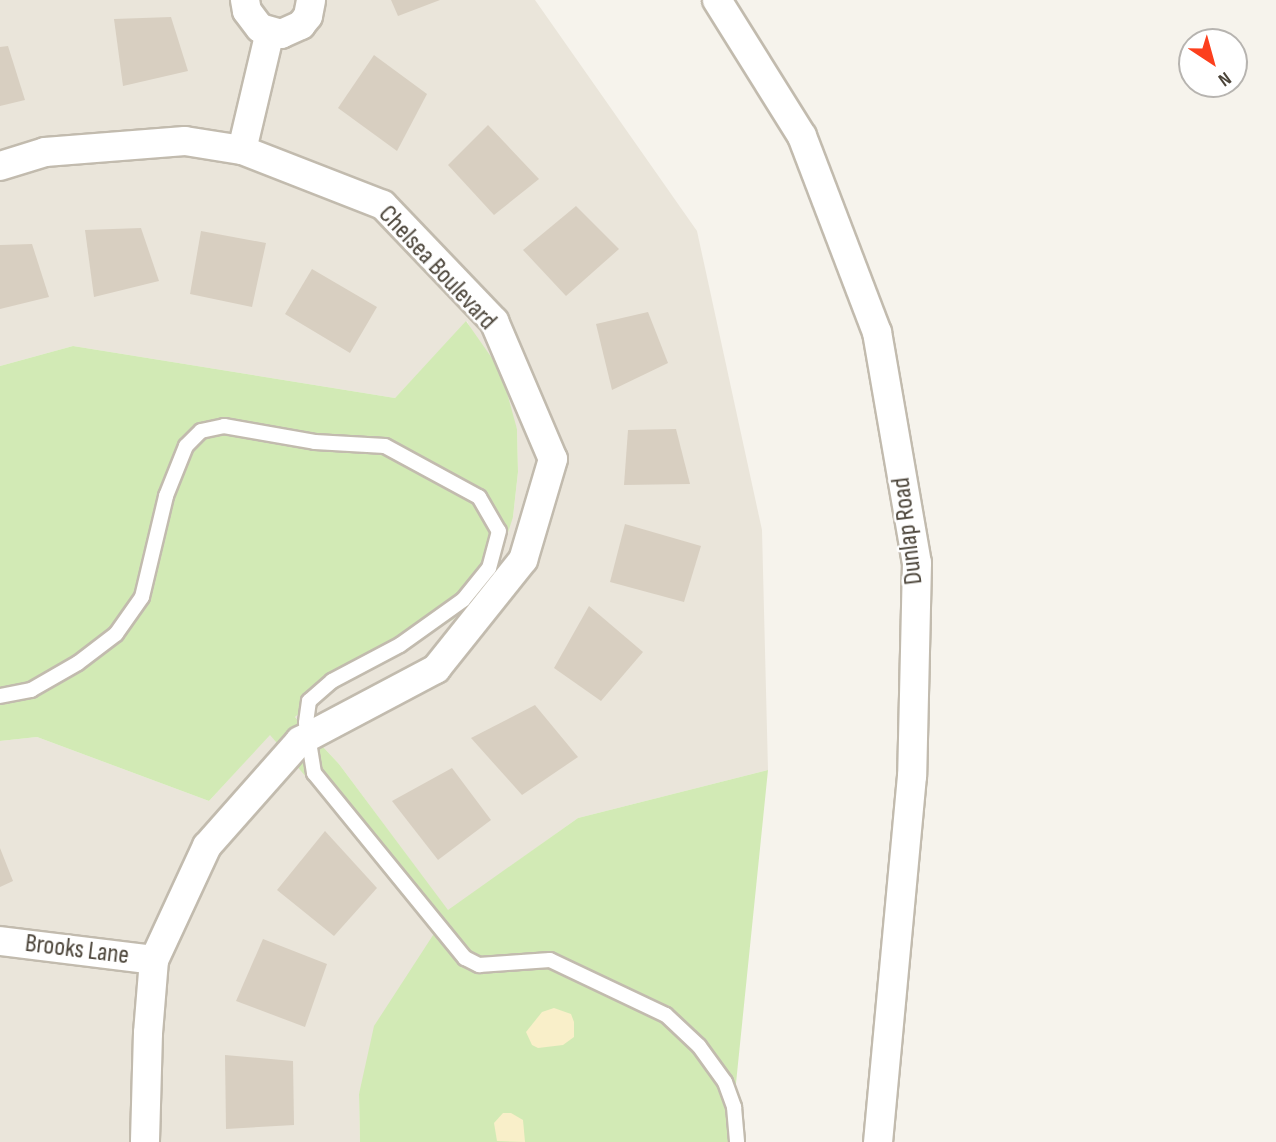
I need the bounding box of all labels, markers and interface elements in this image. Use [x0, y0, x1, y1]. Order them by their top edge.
north arrow [1178, 28, 1248, 98]
text: N [1214, 66, 1235, 91]
street label: Chelsea Boulevard [371, 199, 503, 337]
street label: Dunlap Road [886, 476, 930, 586]
street label: Brooks Lane [23, 928, 131, 972]

